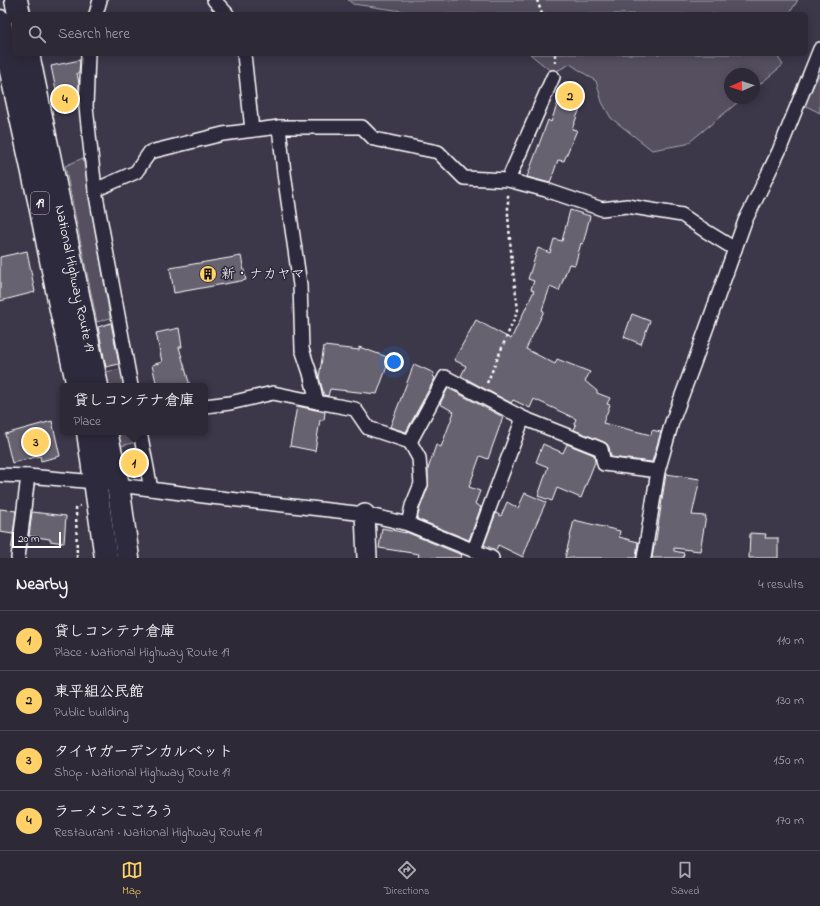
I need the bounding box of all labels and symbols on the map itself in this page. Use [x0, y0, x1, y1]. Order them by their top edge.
north arrow [724, 68, 760, 104]
pin: 2 [557, 81, 583, 111]
pin: 4 [52, 84, 78, 114]
road number: 19 [31, 192, 49, 214]
street label: National Highway Route 19 [49, 203, 100, 354]
building icon: 新・ナカヤマ [198, 264, 218, 284]
place label: 新・ナカヤマ [221, 264, 305, 285]
your location [384, 352, 404, 372]
pin: 3 [23, 427, 49, 457]
pin: 1 [121, 448, 147, 478]
scale bar [12, 530, 61, 549]

